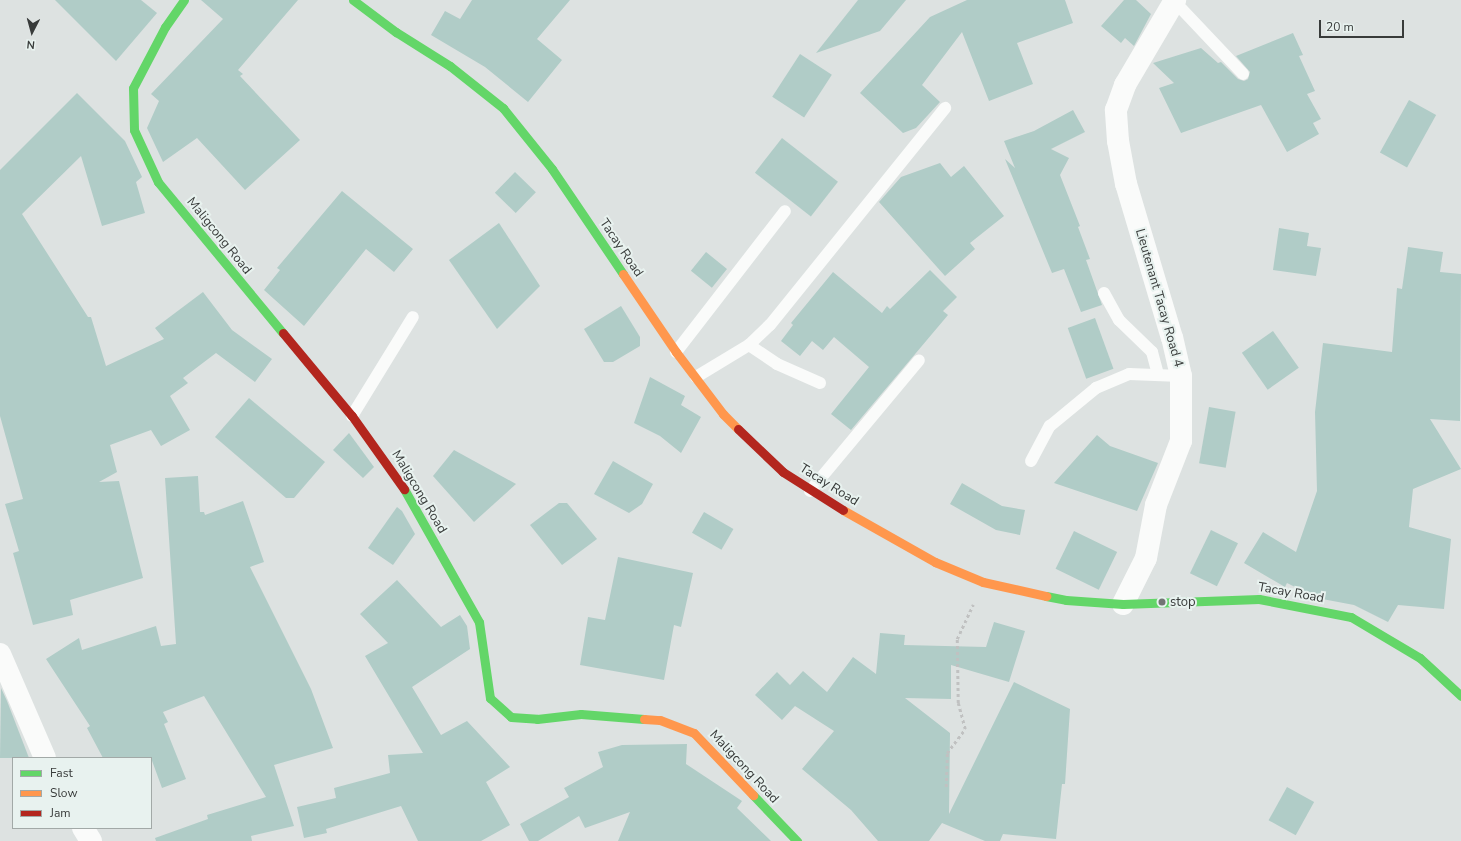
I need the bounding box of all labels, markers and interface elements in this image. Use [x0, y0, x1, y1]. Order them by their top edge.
north arrow [12, 12, 52, 52]
scale bar [1321, 12, 1406, 38]
text: 20 m [1326, 19, 1354, 35]
text: N [26, 37, 36, 52]
street label: Maligcong Road [183, 194, 255, 278]
street label: Tacay Road [596, 216, 646, 280]
street label: Lieutenant Tacay Road 4 [1132, 227, 1186, 369]
street label: Maligcong Road [388, 448, 450, 536]
street label: Tacay Road [797, 461, 861, 509]
street label: Tacay Road [1257, 580, 1325, 606]
place label: stop [1170, 594, 1195, 610]
marker: stop [1157, 597, 1167, 607]
street label: Maligcong Road [706, 727, 782, 807]
legend [12, 757, 152, 829]
text: Fast [50, 765, 73, 781]
text: Slow [50, 785, 78, 801]
text: Jam [50, 805, 71, 821]

